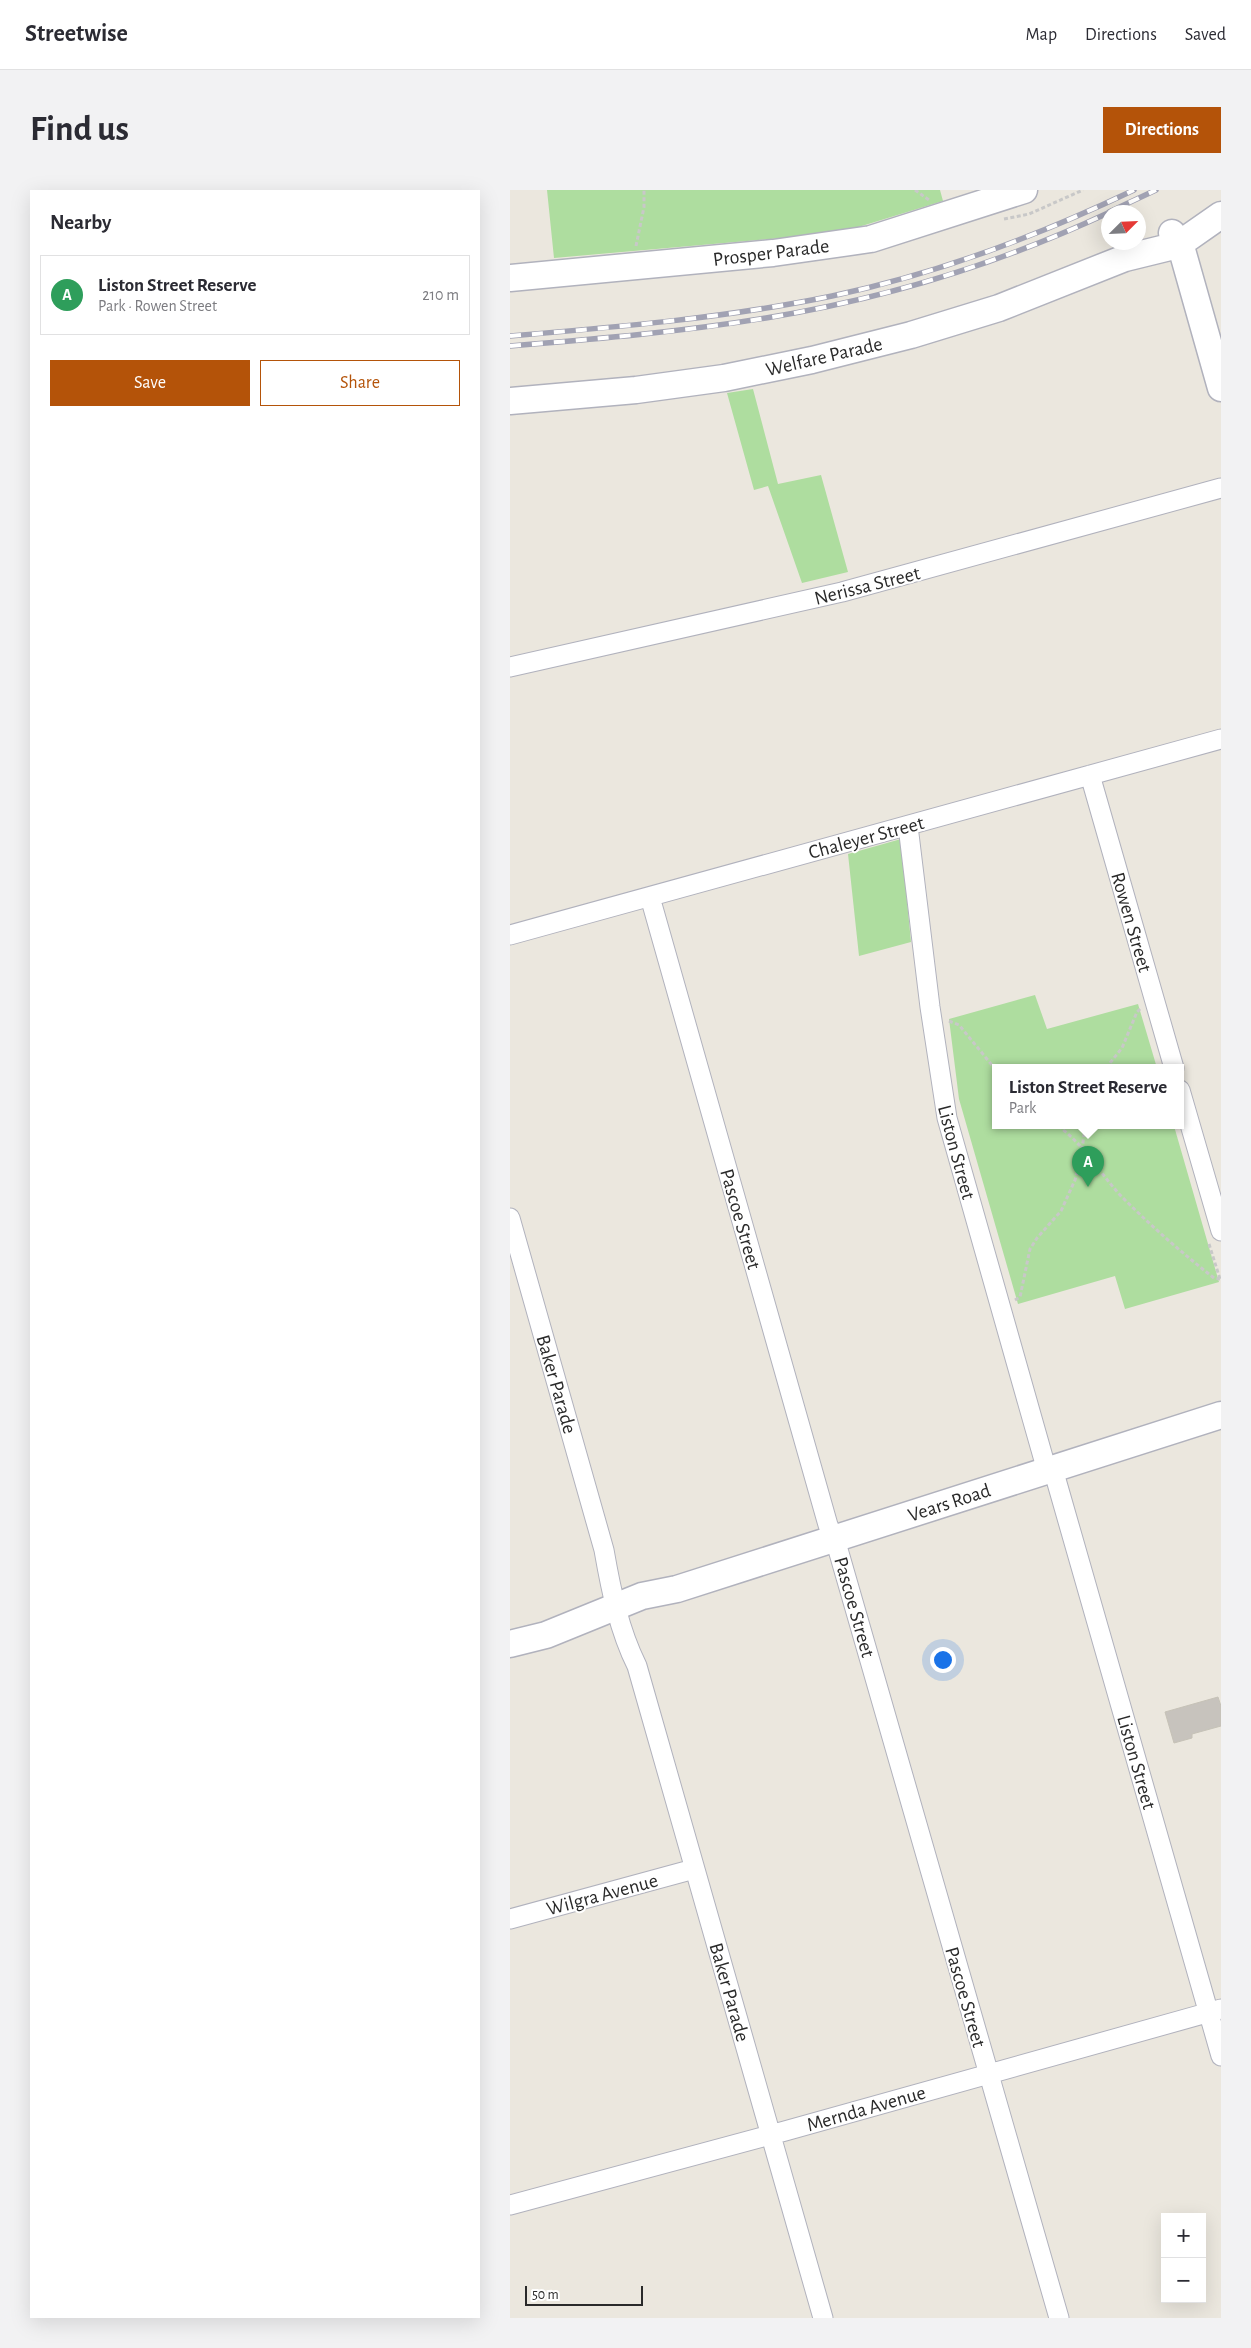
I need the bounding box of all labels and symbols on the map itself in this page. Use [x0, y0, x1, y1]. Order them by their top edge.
north arrow [1101, 205, 1146, 250]
street label: Prosper Parade [712, 236, 830, 270]
street label: Welfare Parade [764, 334, 884, 380]
street label: Nerissa Street [812, 563, 923, 609]
street label: Chaleyer Street [806, 813, 927, 863]
street label: Rowen Street [1107, 870, 1155, 975]
street label: Liston Street [934, 1103, 978, 1202]
pin: A [1072, 1146, 1104, 1187]
street label: Pascoe Street [716, 1167, 764, 1272]
street label: Baker Parade [532, 1333, 580, 1436]
street label: Vears Road [906, 1480, 993, 1526]
street label: Pascoe Street [830, 1555, 878, 1660]
your location [930, 1647, 956, 1673]
street label: Liston Street [1113, 1713, 1159, 1812]
street label: Wilgra Avenue [544, 1870, 660, 1919]
street label: Baker Parade [705, 1941, 753, 2044]
street label: Pascoe Street [941, 1945, 989, 2050]
street label: Mernda Avenue [805, 2082, 928, 2135]
scale bar [525, 2283, 642, 2306]

